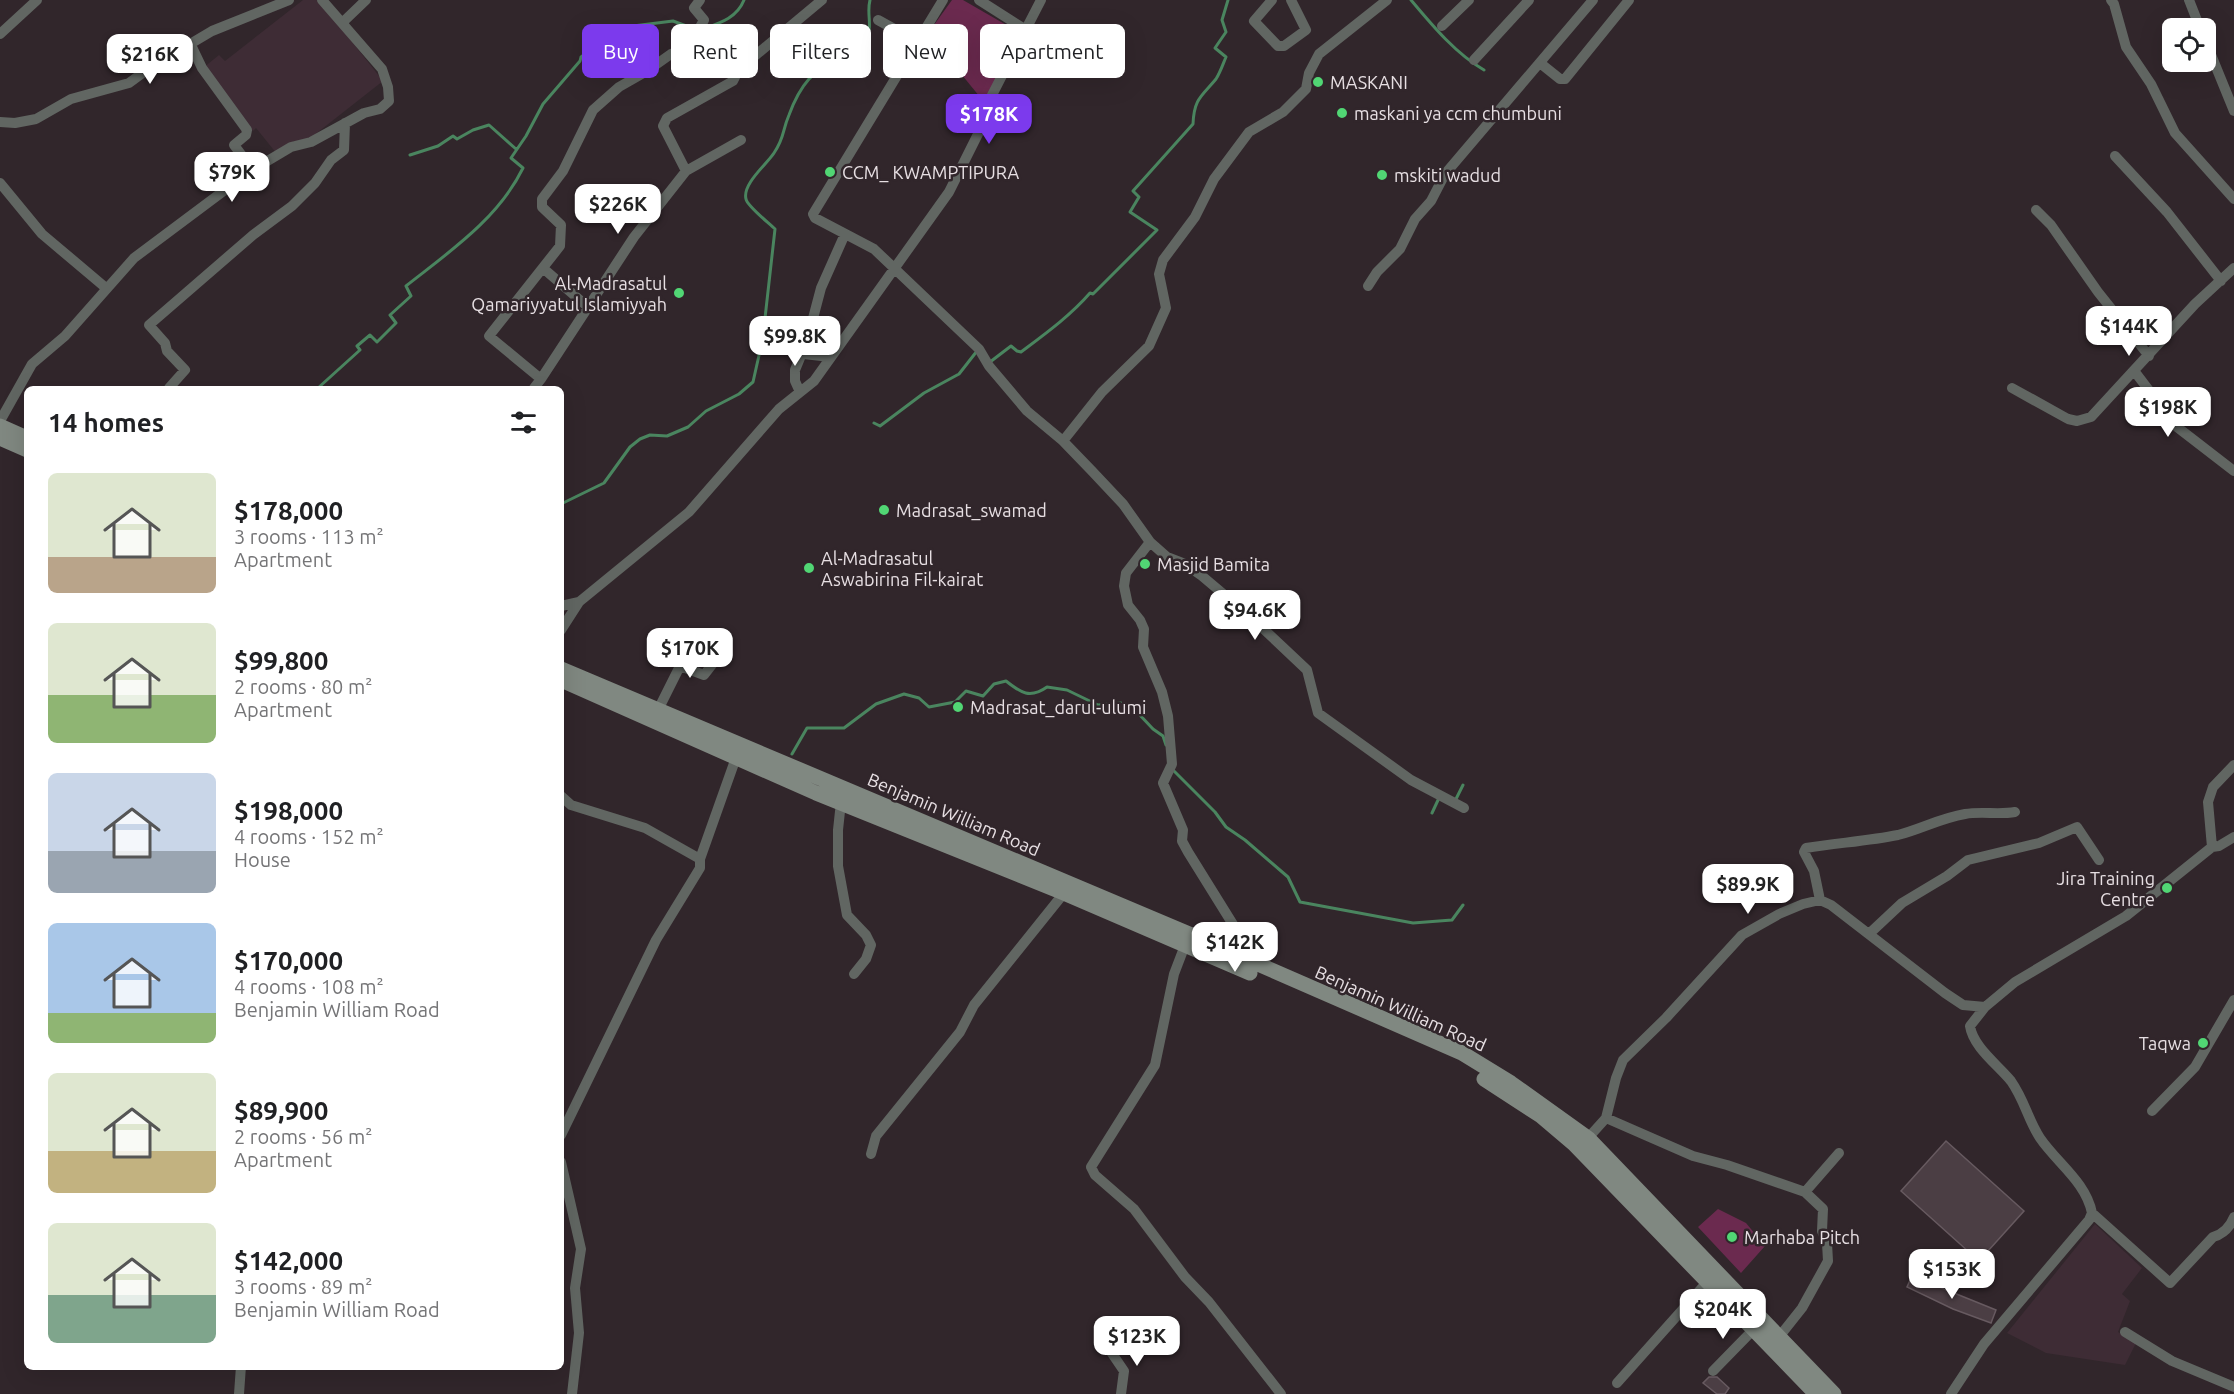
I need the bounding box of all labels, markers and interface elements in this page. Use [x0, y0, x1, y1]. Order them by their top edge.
map controls [2162, 18, 2216, 72]
button: locate [2162, 18, 2216, 72]
chip: Buy [582, 24, 659, 78]
chip: Rent [671, 24, 758, 78]
chip: Filters [770, 24, 871, 78]
chip: New [883, 24, 968, 78]
chip: Apartment [980, 24, 1125, 78]
pin: $216K [108, 34, 192, 85]
text: $216K [121, 42, 179, 65]
place label: MASKANI [1330, 72, 1408, 92]
marker: MASKANI [1311, 75, 1325, 89]
pin: $178K [947, 94, 1031, 145]
text: $178K [960, 102, 1018, 125]
place label: maskani ya ccm chumbuni [1354, 103, 1562, 123]
marker: maskani ya ccm chumbuni [1335, 106, 1349, 120]
pin: $79K [196, 152, 268, 203]
text: $79K [208, 160, 256, 183]
place label: CCM_ KWAMPTIPURA [842, 162, 1020, 183]
marker: CCM_ KWAMPTIPURA [823, 165, 837, 179]
place label: mskiti wadud [1394, 165, 1501, 185]
marker: mskiti wadud [1375, 168, 1389, 182]
pin: $226K [576, 184, 660, 235]
text: $226K [589, 192, 647, 215]
place label: Al-Madrasatul Qamariyyatul Islamiyyah [471, 273, 667, 315]
marker: Al-Madrasatul Qamariyyatul Islamiyyah [672, 286, 686, 300]
pin: $144K [2087, 306, 2171, 357]
text: $144K [2100, 314, 2158, 337]
pin: $99.8K [746, 316, 844, 367]
text: $99.8K [763, 324, 827, 347]
pin: $198K [2126, 387, 2210, 438]
text: $198K [2139, 395, 2197, 418]
icon: filters [507, 406, 540, 439]
text: 14 homes [48, 408, 164, 437]
text: $178,000 [234, 496, 343, 525]
icon: home [96, 497, 168, 569]
place label: Madrasat_swamad [896, 500, 1047, 521]
marker: Madrasat_swamad [877, 503, 891, 517]
text: 3 rooms · 113 m² [234, 525, 384, 548]
text: Apartment [234, 548, 332, 571]
place label: Al-Madrasatul Aswabirina Fil-kairat [821, 548, 983, 589]
place label: Masjid Bamita [1157, 554, 1270, 574]
marker: Masjid Bamita [1138, 557, 1152, 571]
marker: Al-Madrasatul Aswabirina Fil-kairat [802, 561, 816, 575]
pin: $94.6K [1206, 590, 1304, 641]
text: $94.6K [1223, 598, 1287, 621]
pin: $170K [648, 628, 732, 679]
text: $170K [661, 636, 719, 659]
text: $99,800 [234, 646, 328, 675]
icon: home [96, 647, 168, 719]
text: 2 rooms · 80 m² [234, 675, 372, 698]
place label: Madrasat_darul-ulumi [970, 697, 1146, 718]
text: Apartment [234, 698, 332, 721]
marker: Madrasat_darul-ulumi [951, 700, 965, 714]
street label: Benjamin William Road [865, 769, 1043, 859]
text: $198,000 [234, 796, 343, 825]
icon: home [96, 797, 168, 869]
text: 4 rooms · 152 m² [234, 825, 384, 848]
text: House [234, 848, 291, 871]
pin: $89.9K [1699, 864, 1797, 915]
place label: Jira Training Centre [2056, 868, 2155, 909]
text: $89.9K [1716, 872, 1780, 895]
marker: Jira Training Centre [2160, 881, 2174, 895]
pin: $142K [1193, 922, 1277, 973]
text: $142K [1206, 930, 1264, 953]
text: $170,000 [234, 946, 343, 975]
icon: home [96, 947, 168, 1019]
street label: Benjamin William Road [1312, 961, 1490, 1055]
text: 4 rooms · 108 m² [234, 975, 384, 998]
text: Benjamin William Road [234, 998, 440, 1021]
place label: Taqwa [2139, 1033, 2191, 1053]
marker: Taqwa [2196, 1036, 2210, 1050]
text: $89,900 [234, 1096, 328, 1125]
icon: home [96, 1097, 168, 1169]
text: 2 rooms · 56 m² [234, 1125, 372, 1148]
text: Apartment [234, 1148, 332, 1171]
place label: Marhaba Pitch [1744, 1227, 1860, 1247]
marker: Marhaba Pitch [1725, 1230, 1739, 1244]
text: $142,000 [234, 1246, 343, 1275]
icon: home [96, 1247, 168, 1319]
pin: $153K [1910, 1249, 1994, 1300]
text: $153K [1923, 1257, 1981, 1280]
text: 3 rooms · 89 m² [234, 1275, 372, 1298]
pin: $204K [1681, 1289, 1765, 1340]
text: $204K [1694, 1297, 1752, 1320]
text: Benjamin William Road [234, 1298, 440, 1321]
pin: $123K [1095, 1316, 1179, 1367]
text: $123K [1108, 1324, 1166, 1347]

